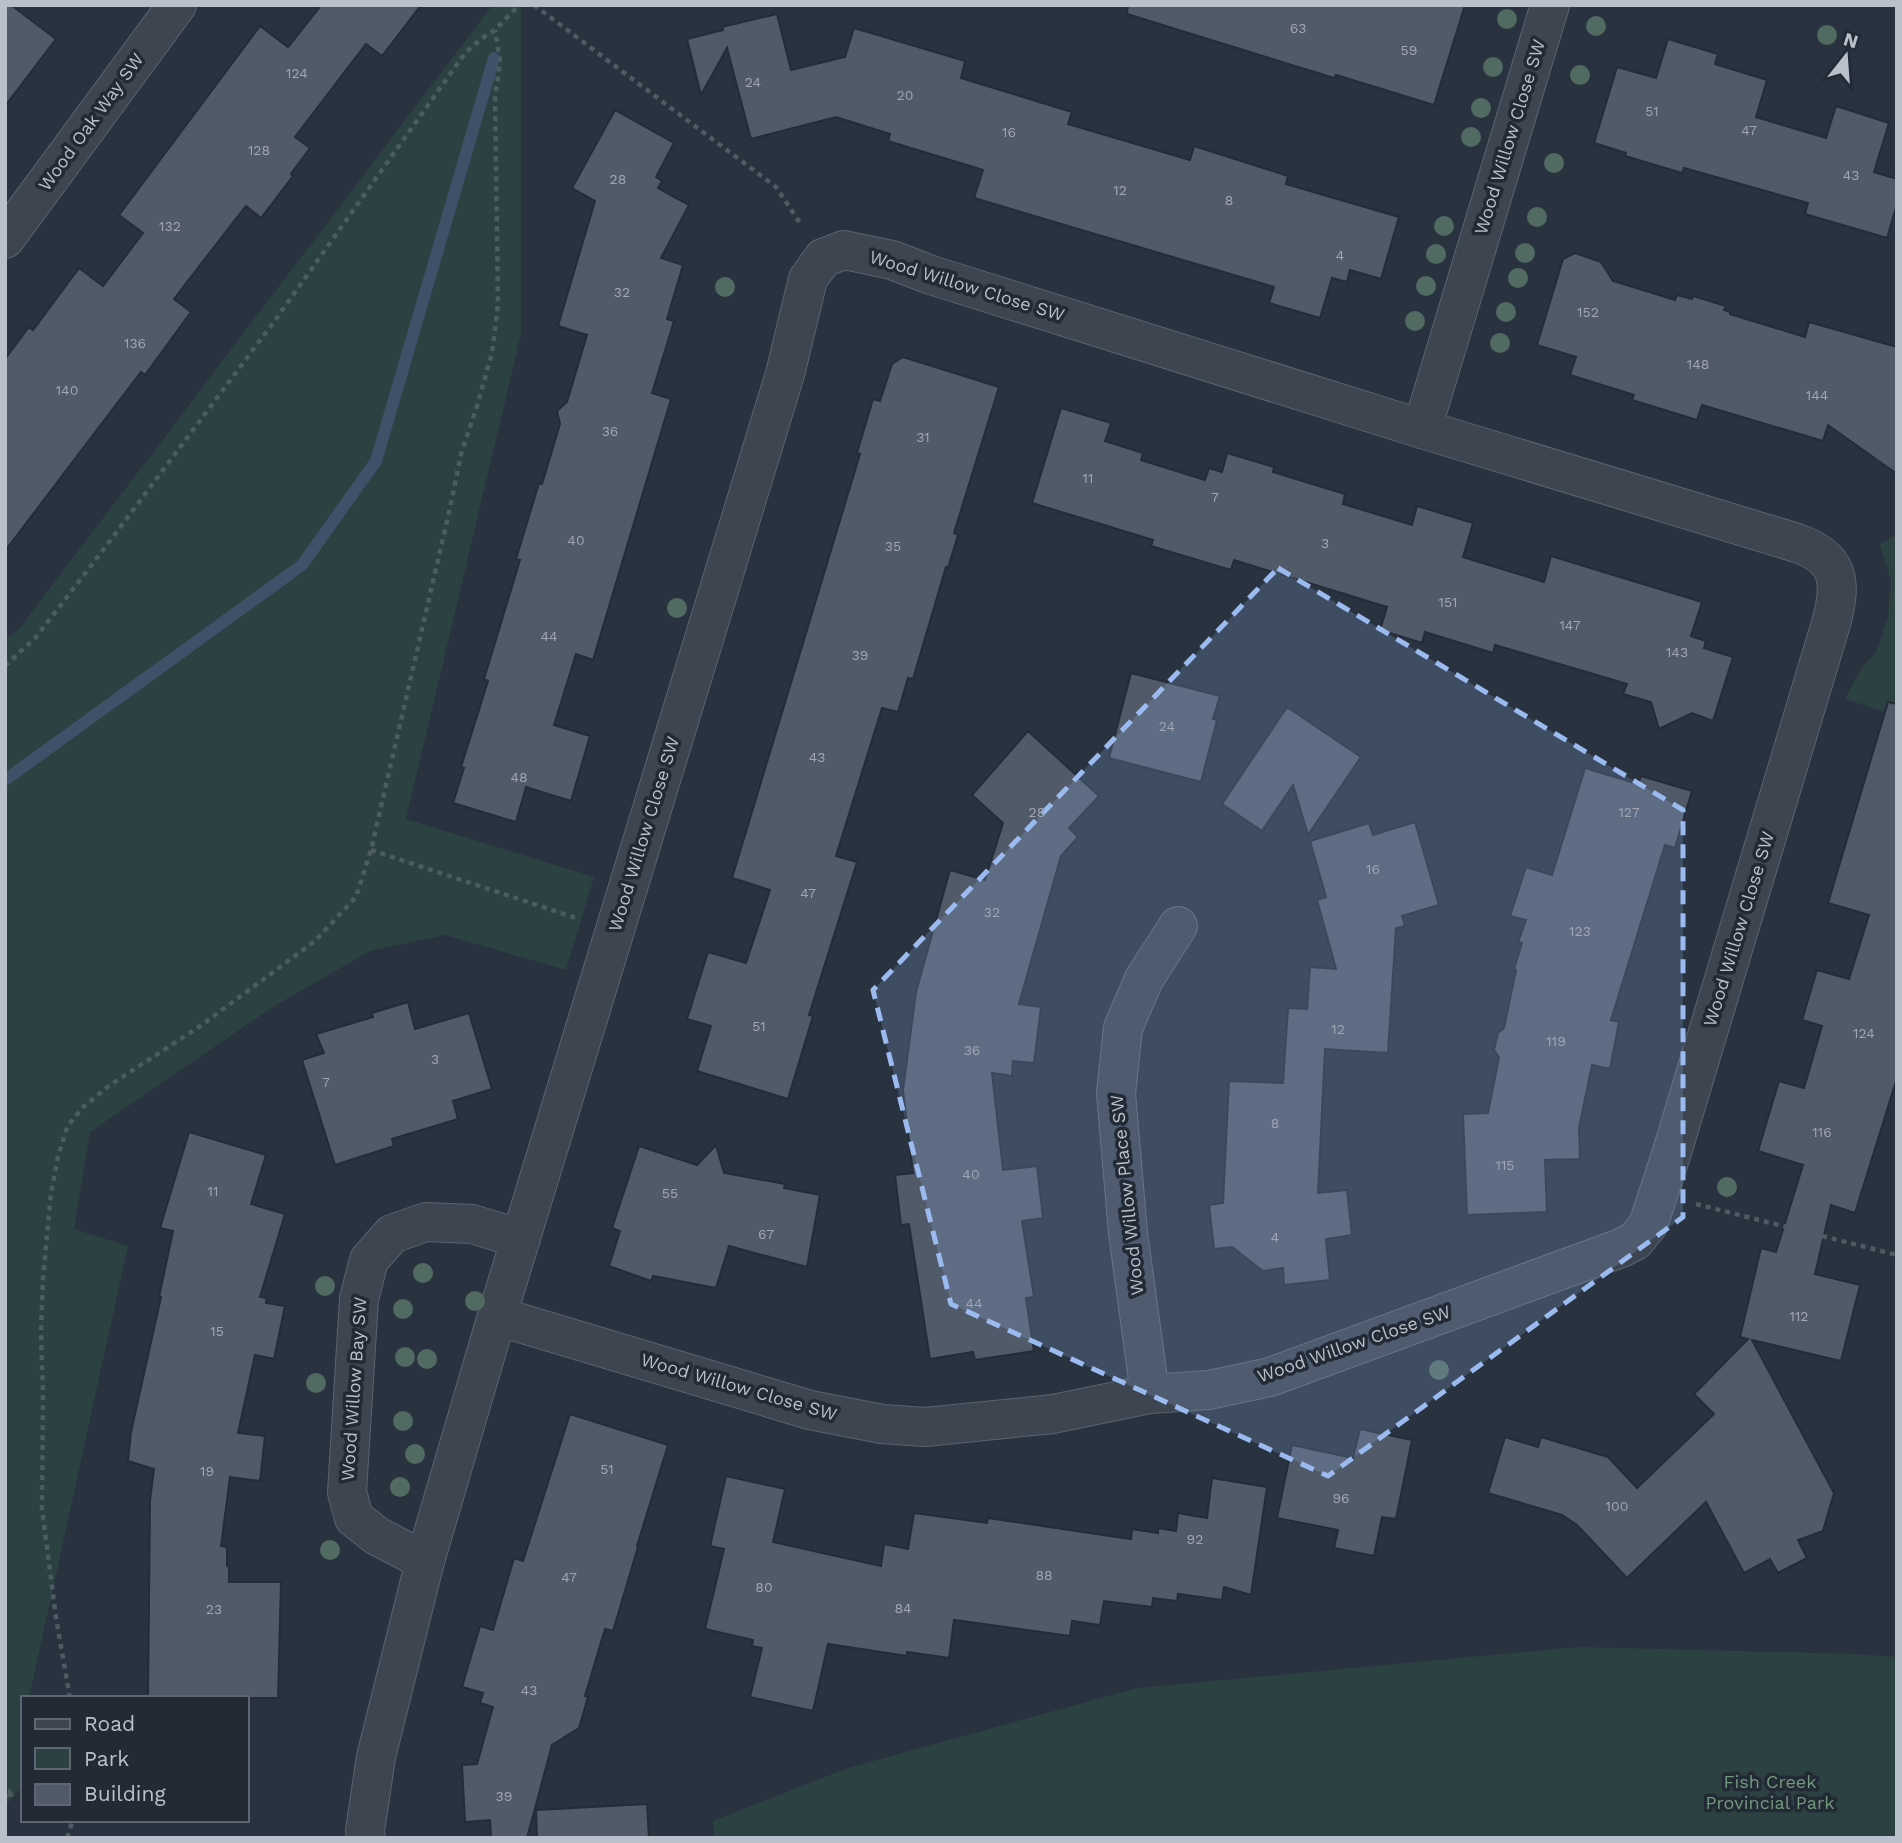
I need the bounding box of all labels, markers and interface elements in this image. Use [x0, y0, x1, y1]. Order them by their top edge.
house number: 63 [1290, 20, 1306, 36]
north arrow [1811, 21, 1881, 91]
text: N [1841, 27, 1861, 53]
street label: Wood Willow Close SW [1470, 37, 1549, 237]
house number: 59 [1401, 42, 1417, 58]
street label: Wood Oak Way SW [34, 49, 148, 195]
house number: 124 [286, 65, 308, 81]
house number: 24 [745, 74, 761, 90]
house number: 20 [897, 87, 913, 103]
house number: 51 [1645, 103, 1659, 119]
house number: 47 [1741, 122, 1757, 138]
house number: 16 [1002, 124, 1016, 140]
house number: 128 [248, 142, 270, 158]
house number: 43 [1843, 167, 1859, 183]
house number: 28 [610, 171, 626, 187]
house number: 12 [1113, 182, 1127, 198]
house number: 8 [1225, 192, 1233, 208]
house number: 132 [159, 218, 181, 234]
street label: Wood Willow Close SW [867, 246, 1067, 325]
house number: 4 [1336, 247, 1344, 263]
house number: 32 [614, 284, 630, 300]
house number: 152 [1577, 304, 1599, 320]
house number: 136 [124, 335, 146, 351]
house number: 148 [1687, 356, 1709, 372]
house number: 140 [56, 382, 78, 398]
house number: 144 [1806, 387, 1828, 403]
house number: 36 [602, 423, 618, 439]
house number: 31 [916, 429, 930, 445]
house number: 11 [1083, 470, 1093, 486]
house number: 7 [1211, 489, 1219, 505]
house number: 40 [567, 532, 585, 548]
house number: 3 [1321, 535, 1329, 551]
house number: 35 [885, 538, 901, 554]
house number: 151 [1438, 594, 1458, 610]
house number: 147 [1559, 617, 1581, 633]
house number: 44 [540, 628, 558, 644]
house number: 143 [1666, 644, 1688, 660]
house number: 39 [852, 647, 868, 663]
house number: 24 [1159, 718, 1175, 734]
street label: Wood Willow Close SW [604, 734, 683, 934]
house number: 43 [809, 749, 825, 765]
house number: 48 [510, 769, 528, 785]
house number: 28 [1029, 804, 1045, 820]
house number: 127 [1618, 804, 1640, 820]
street label: Wood Willow Close SW [1699, 829, 1778, 1029]
house number: 16 [1366, 861, 1380, 877]
house number: 47 [800, 885, 816, 901]
house number: 32 [984, 904, 1000, 920]
house number: 123 [1569, 923, 1591, 939]
house number: 51 [752, 1018, 766, 1034]
house number: 12 [1331, 1021, 1345, 1037]
house number: 124 [1853, 1025, 1875, 1041]
house number: 119 [1546, 1033, 1566, 1049]
house number: 36 [964, 1042, 980, 1058]
house number: 3 [431, 1051, 439, 1067]
house number: 7 [322, 1074, 330, 1090]
street label: Wood Willow Place SW [1106, 1094, 1147, 1296]
house number: 8 [1271, 1115, 1279, 1131]
house number: 116 [1812, 1124, 1832, 1140]
house number: 115 [1495, 1157, 1515, 1173]
house number: 40 [962, 1166, 980, 1182]
house number: 11 [208, 1183, 218, 1199]
house number: 55 [662, 1185, 678, 1201]
house number: 67 [758, 1226, 774, 1242]
house number: 4 [1271, 1229, 1279, 1245]
house number: 44 [965, 1295, 983, 1311]
street label: Wood Willow Bay SW [337, 1296, 370, 1482]
street label: Wood Willow Close SW [1254, 1301, 1453, 1387]
house number: 112 [1789, 1308, 1809, 1324]
house number: 15 [210, 1323, 224, 1339]
street label: Wood Willow Close SW [639, 1348, 840, 1425]
house number: 51 [600, 1461, 614, 1477]
house number: 19 [200, 1463, 214, 1479]
house number: 96 [1332, 1490, 1350, 1506]
house number: 100 [1606, 1498, 1628, 1514]
house number: 92 [1187, 1531, 1203, 1547]
house number: 88 [1035, 1567, 1053, 1583]
house number: 47 [561, 1569, 577, 1585]
house number: 80 [755, 1579, 773, 1595]
house number: 84 [894, 1600, 912, 1616]
house number: 23 [206, 1601, 222, 1617]
house number: 43 [521, 1682, 537, 1698]
legend [21, 1696, 248, 1822]
text: Road [84, 1711, 135, 1736]
text: Park [84, 1746, 129, 1771]
park label: Fish Creek Provincial Park [1706, 1771, 1834, 1813]
text: Building [84, 1781, 166, 1806]
house number: 39 [496, 1788, 512, 1804]

